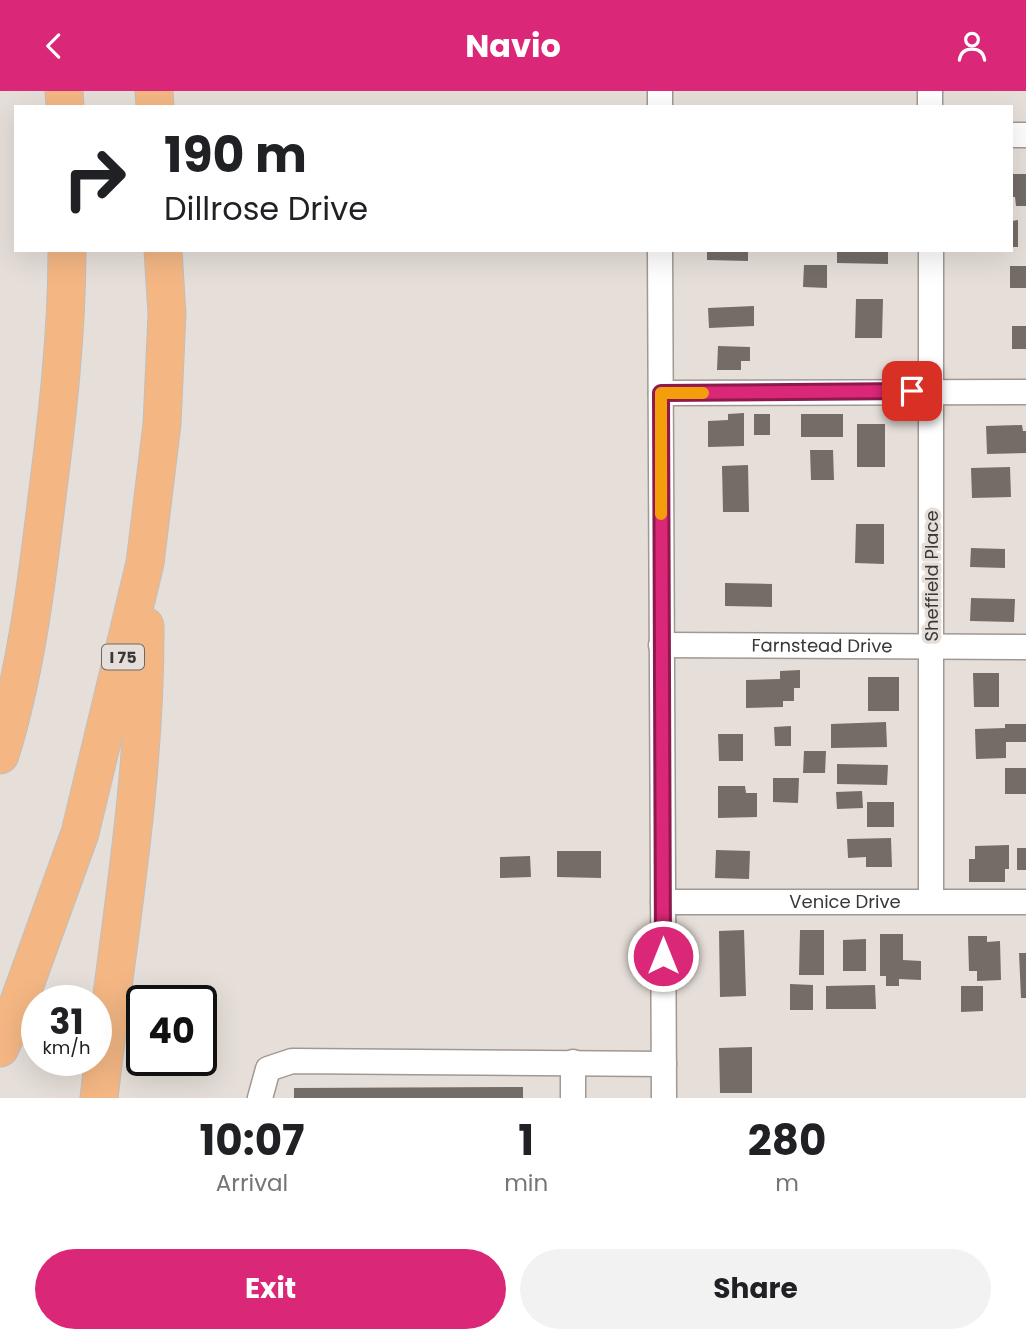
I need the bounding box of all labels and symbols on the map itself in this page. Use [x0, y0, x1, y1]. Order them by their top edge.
pin [882, 361, 942, 421]
street label: Sheffield Place [919, 510, 944, 642]
street label: Farnstead Drive [751, 632, 893, 658]
road number: I 75 [102, 645, 144, 670]
street label: Venice Drive [789, 889, 901, 914]
position arrow [626, 919, 700, 993]
speed limit sign: 40 [126, 985, 217, 1076]

